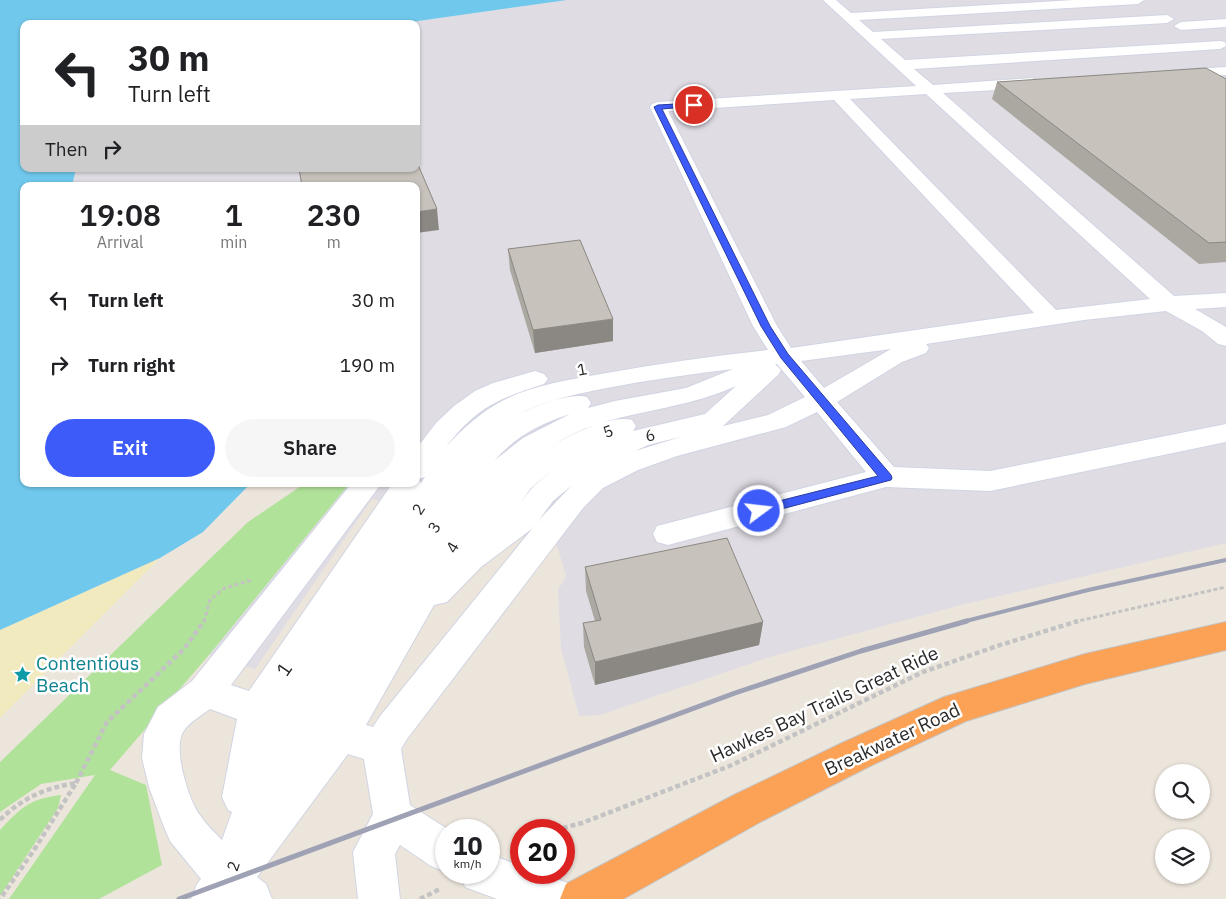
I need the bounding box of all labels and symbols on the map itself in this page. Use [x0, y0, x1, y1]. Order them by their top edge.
pin [673, 84, 715, 126]
street label: 1 [576, 358, 588, 380]
street label: 5 [600, 420, 616, 442]
street label: 6 [643, 424, 657, 446]
position arrow [732, 484, 784, 536]
street label: 2 [407, 500, 429, 518]
street label: 3 [423, 518, 445, 536]
street label: 4 [441, 538, 463, 556]
street label: Hawkes Bay Trails Great Ride [706, 640, 942, 768]
place label: Contentious Beach [36, 651, 139, 697]
street label: 1 [271, 658, 297, 680]
place icon: Contentious Beach [12, 664, 32, 684]
street label: Breakwater Road [820, 697, 964, 781]
speed limit sign: 20 [510, 819, 575, 884]
street label: 2 [222, 858, 244, 874]

